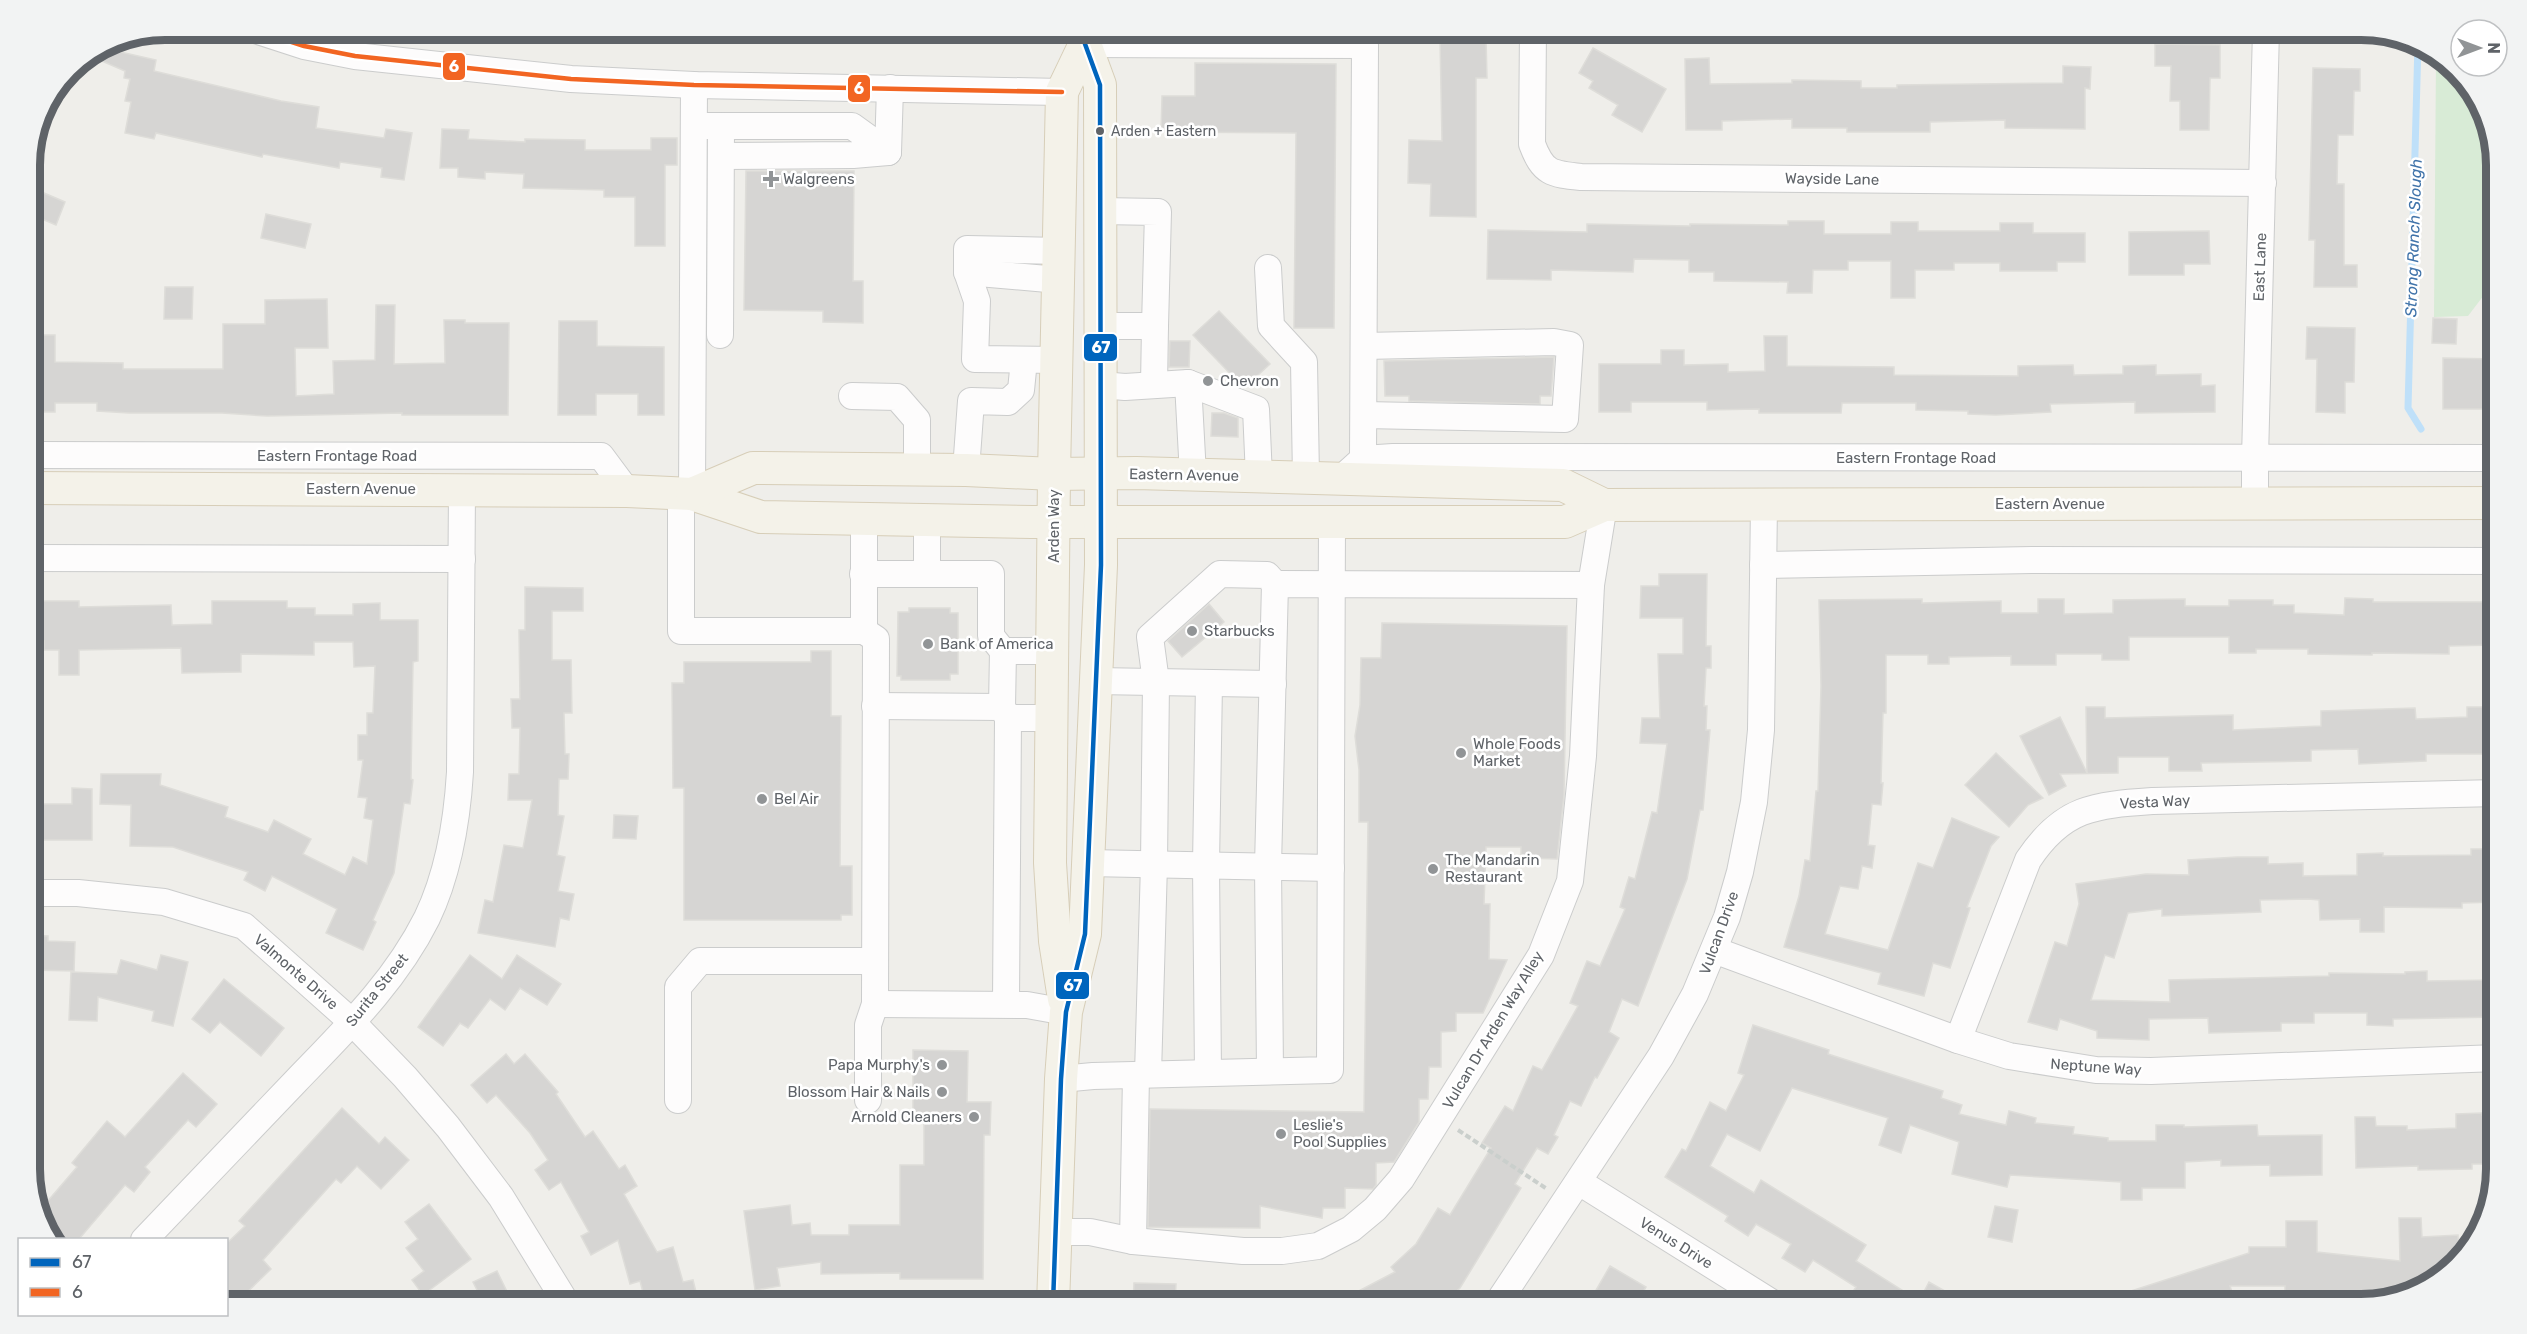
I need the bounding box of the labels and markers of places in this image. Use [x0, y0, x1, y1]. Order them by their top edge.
place label: Arden + Eastern [1111, 123, 1216, 140]
marker: Arden + Eastern [1094, 125, 1106, 137]
place label: Walgreens [783, 170, 855, 188]
marker: Walgreens [764, 172, 778, 186]
place label: Chevron [1220, 372, 1279, 390]
marker: Chevron [1201, 374, 1215, 388]
place label: Starbucks [1204, 622, 1275, 640]
marker: Starbucks [1185, 624, 1199, 638]
place label: Bank of America [940, 635, 1054, 653]
marker: Bank of America [921, 637, 935, 651]
place label: Whole Foods Market [1473, 735, 1561, 770]
marker: Whole Foods Market [1454, 746, 1468, 760]
place label: Bel Air [774, 790, 819, 808]
marker: Bel Air [755, 792, 769, 806]
place label: The Mandarin Restaurant [1445, 851, 1540, 886]
marker: The Mandarin Restaurant [1426, 862, 1440, 876]
place label: Papa Murphy's [828, 1056, 930, 1074]
marker: Papa Murphy's [935, 1058, 949, 1072]
place label: Blossom Hair & Nails [787, 1083, 930, 1101]
marker: Blossom Hair & Nails [935, 1085, 949, 1099]
place label: Arnold Cleaners [851, 1108, 962, 1126]
marker: Arnold Cleaners [967, 1110, 981, 1124]
place label: Leslie's Pool Supplies [1293, 1116, 1387, 1151]
marker: Leslie's Pool Supplies [1274, 1127, 1288, 1141]

